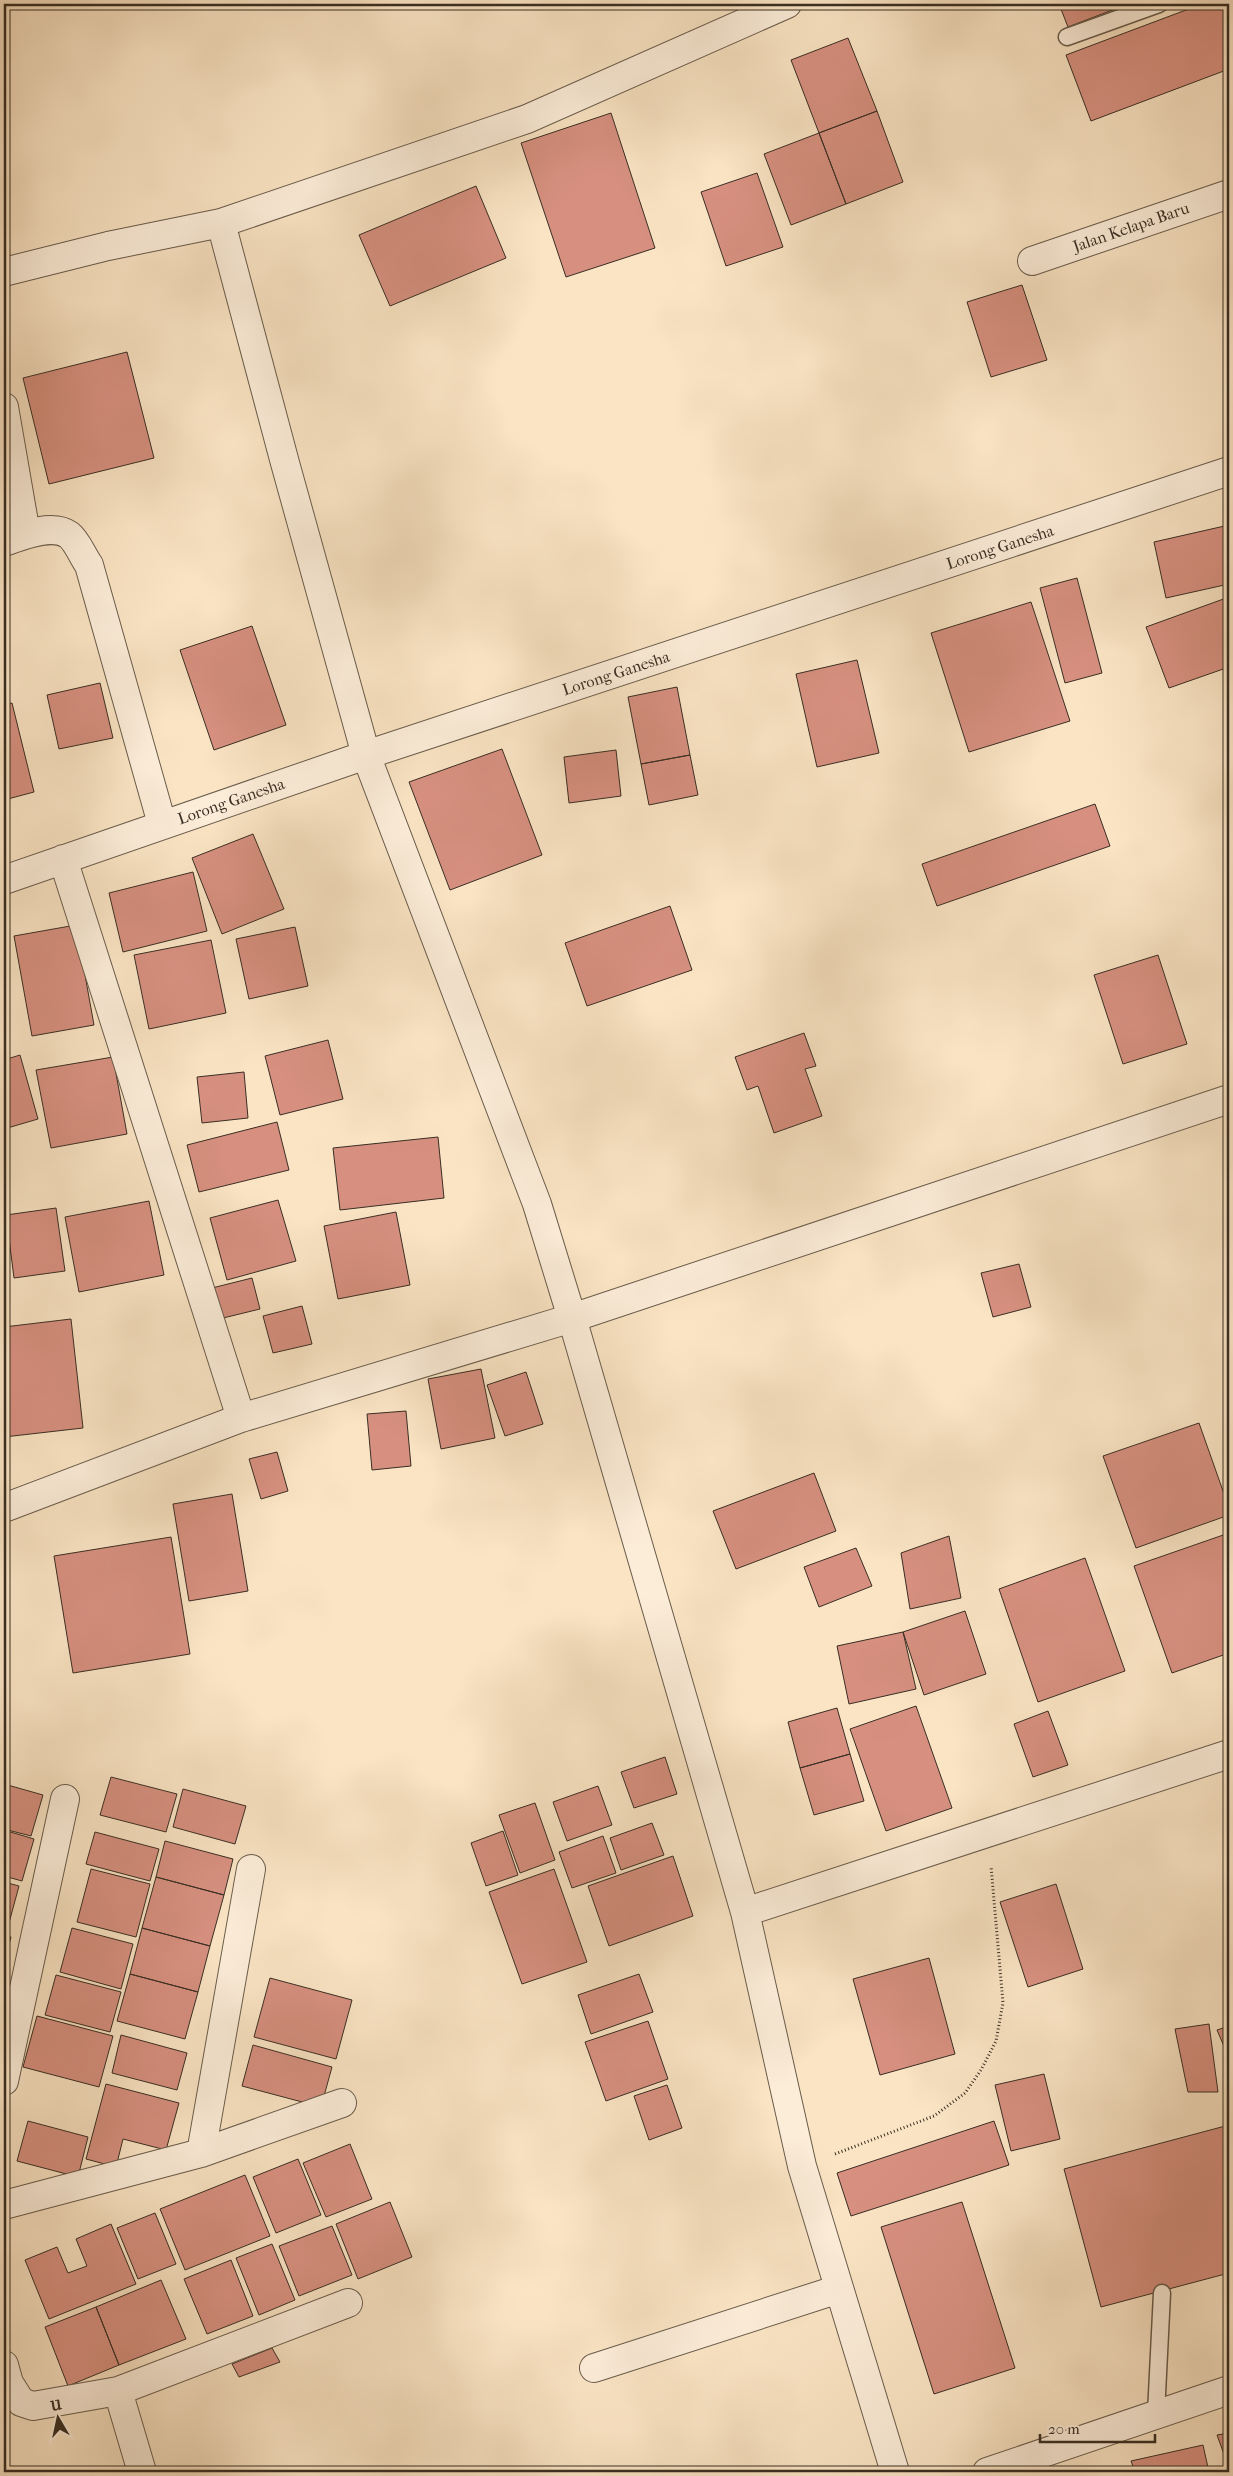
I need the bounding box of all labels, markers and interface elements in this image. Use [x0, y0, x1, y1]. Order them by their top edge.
street label: Jalan Kelapa Baru [1068, 198, 1192, 256]
street label: Lorong Ganesha [944, 521, 1057, 573]
street label: Lorong Ganesha [560, 647, 673, 699]
street label: Lorong Ganesha [175, 774, 288, 828]
north arrow [32, 2394, 82, 2444]
text: U [48, 2396, 63, 2415]
scale bar [1040, 2411, 1156, 2443]
text: 20 m [1048, 2420, 1080, 2438]

